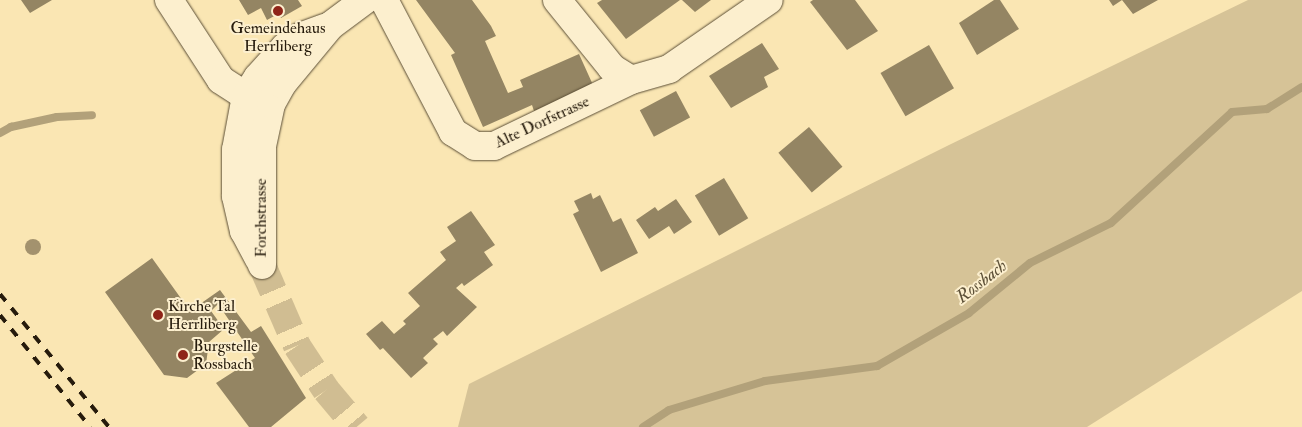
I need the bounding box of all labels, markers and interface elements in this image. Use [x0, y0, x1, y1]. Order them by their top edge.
marker: Gemeindehaus Herrliberg [272, 5, 284, 17]
place label: Gemeindehaus Herrliberg [231, 18, 325, 56]
street label: Alte Dorfstrasse [492, 92, 592, 152]
street label: Forchstrasse [251, 179, 271, 257]
water label: Rossbach [952, 255, 1012, 309]
place label: Kirche Tal Herrliberg [168, 296, 236, 334]
marker: Kirche Tal Herrliberg [152, 309, 164, 321]
place label: Burgstelle Rossbach [193, 336, 258, 374]
marker: Burgstelle Rossbach [177, 349, 189, 361]

